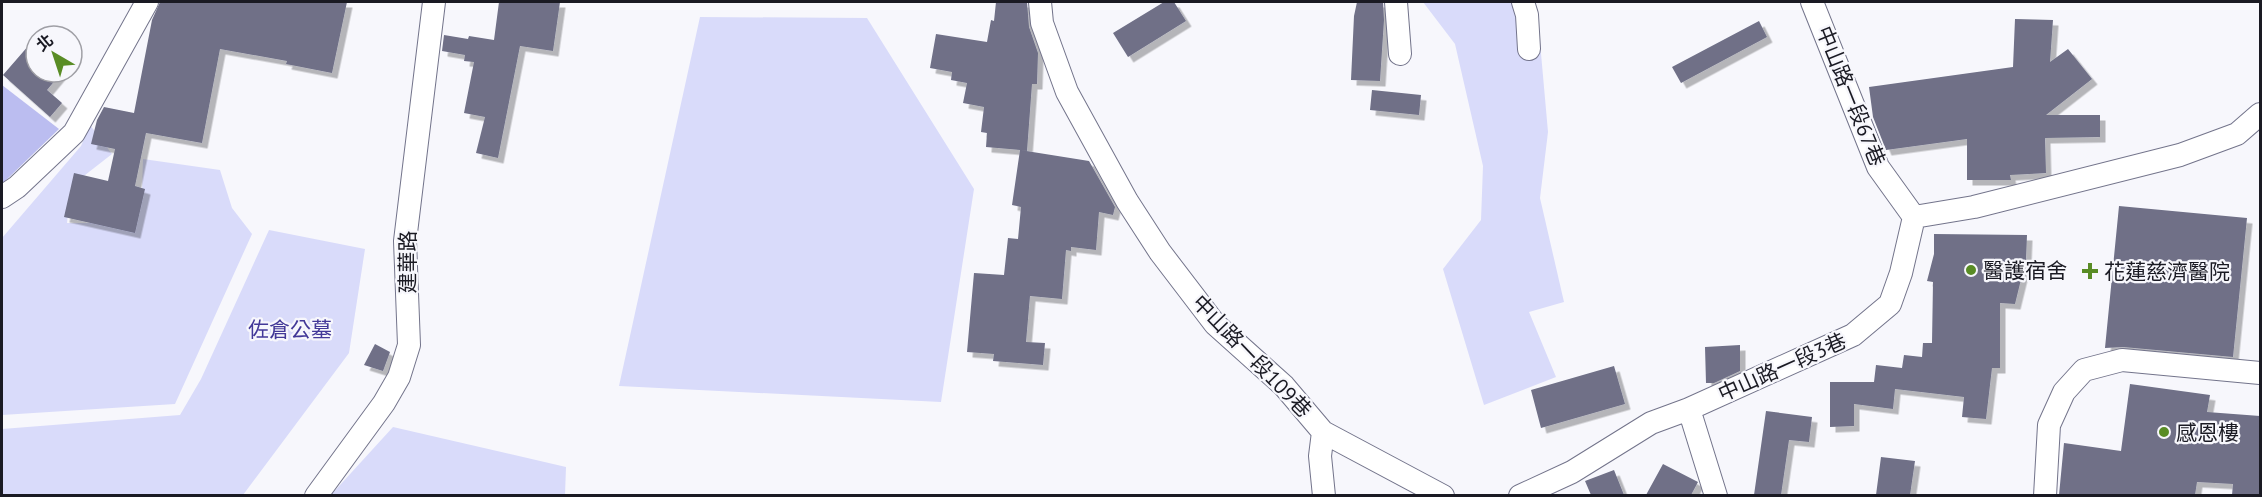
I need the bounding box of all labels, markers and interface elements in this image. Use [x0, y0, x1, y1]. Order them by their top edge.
street label: 中山路一段67巷 [1811, 22, 1891, 170]
north arrow [24, 24, 84, 84]
text: 北 [32, 30, 57, 55]
street label: 建華路 [394, 231, 421, 294]
place label: 醫護宿舍 [1983, 257, 2067, 284]
place label: 花蓮慈濟醫院 [2104, 258, 2230, 285]
marker: 花蓮慈濟醫院 [2081, 262, 2099, 280]
marker: 醫護宿舍 [1964, 263, 1978, 277]
street label: 中山路一段109巷 [1187, 289, 1317, 423]
park label: 佐倉公墓 [248, 316, 332, 343]
street label: 中山路一段3巷 [1714, 327, 1850, 407]
place label: 感恩樓 [2176, 419, 2239, 446]
marker: 感恩樓 [2157, 425, 2171, 439]

